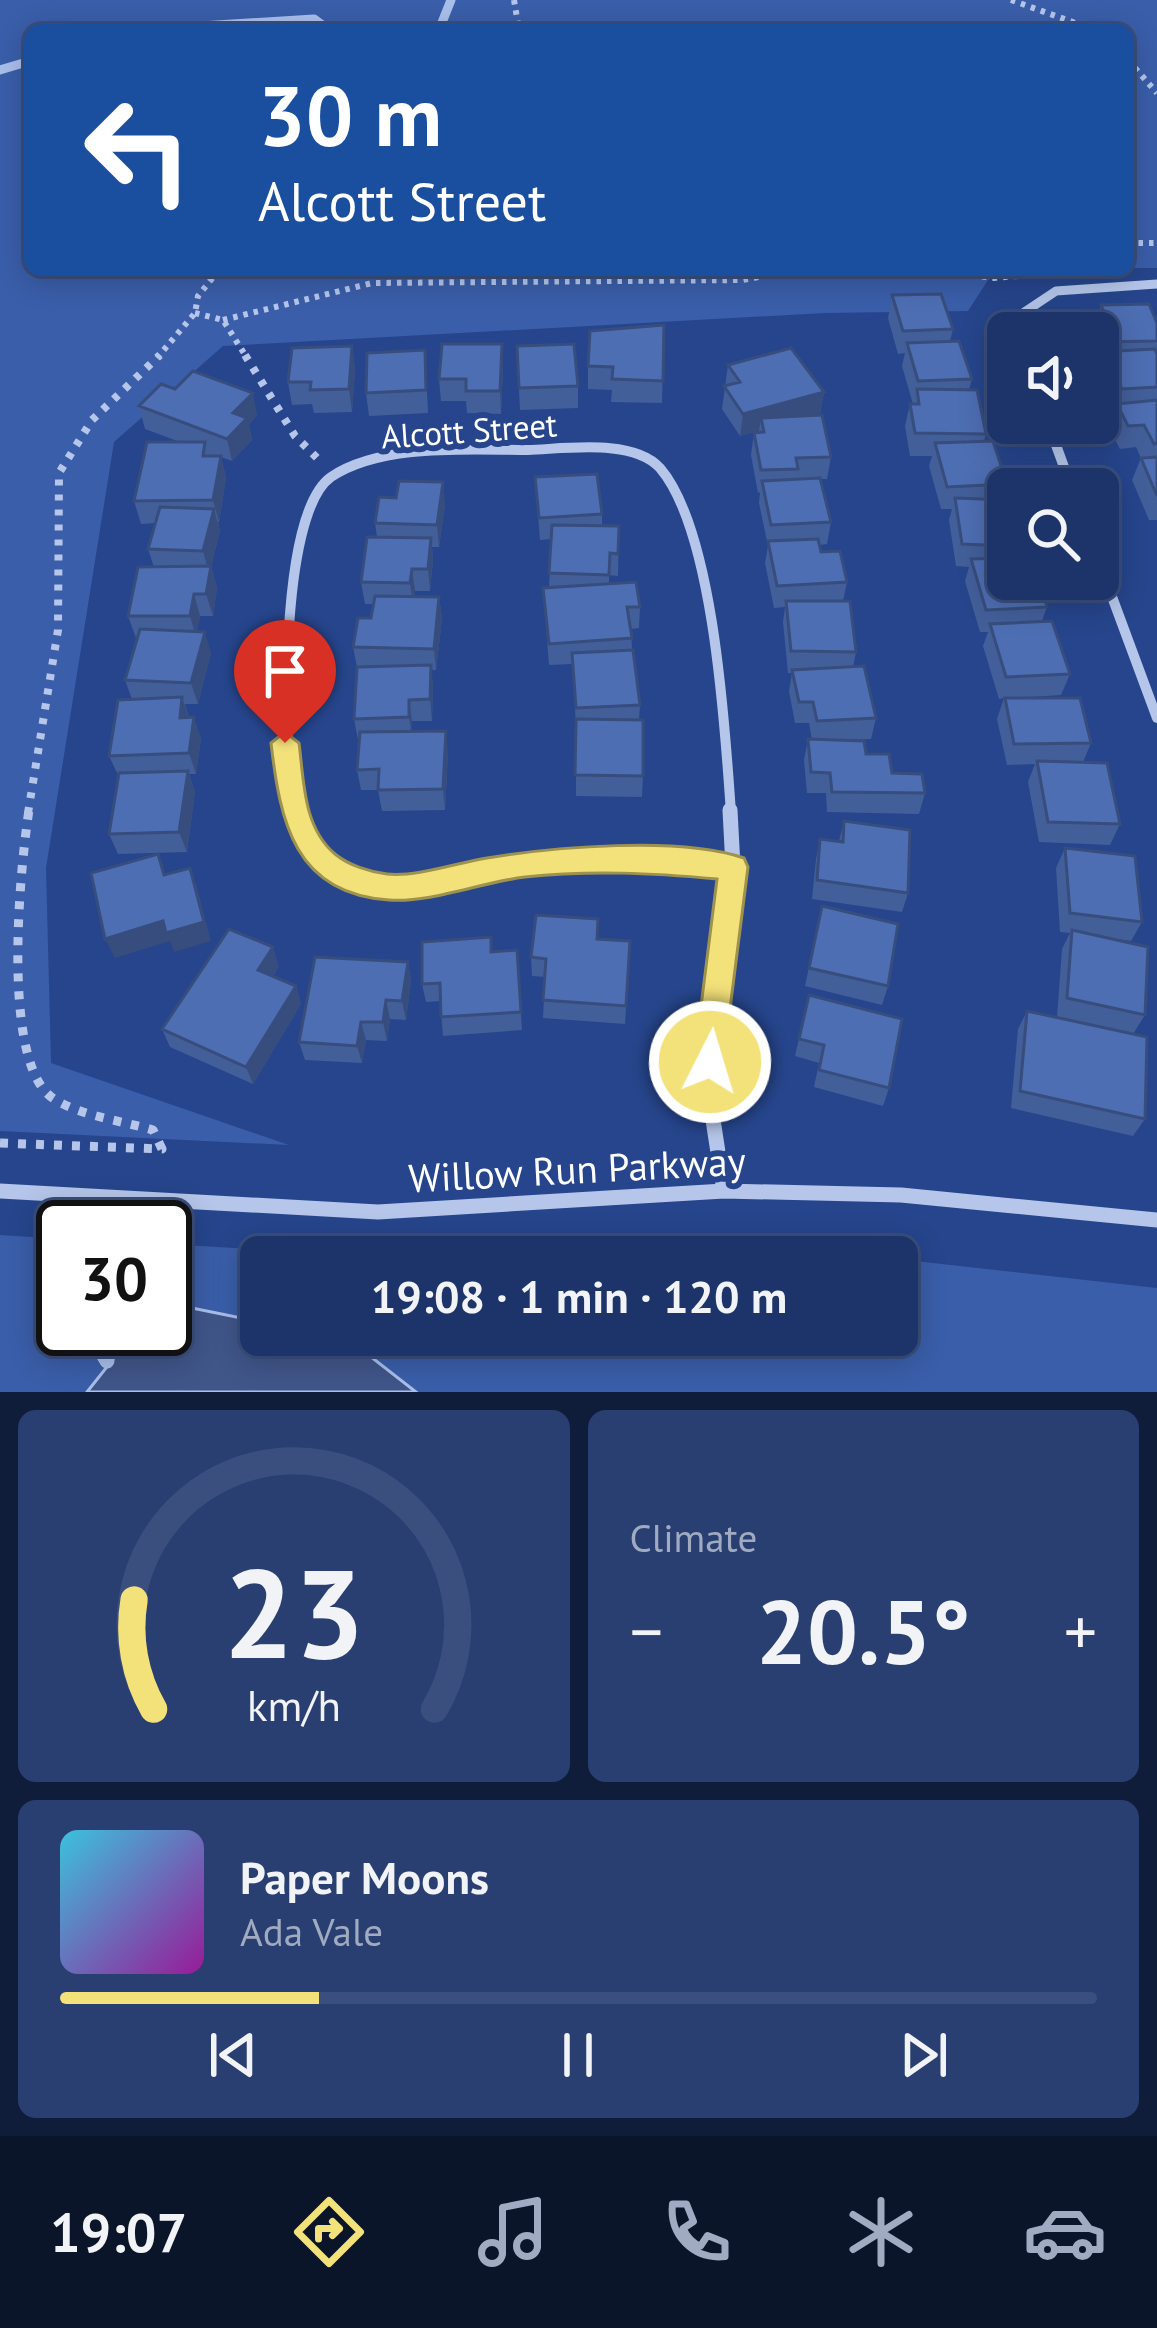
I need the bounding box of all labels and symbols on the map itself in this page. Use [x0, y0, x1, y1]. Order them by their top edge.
street label: Alcott Street [380, 402, 558, 458]
pin [234, 620, 336, 743]
position arrow [647, 999, 773, 1125]
street label: Willow Run Parkway [407, 1135, 747, 1203]
speed limit sign: 30 [36, 1200, 192, 1356]

